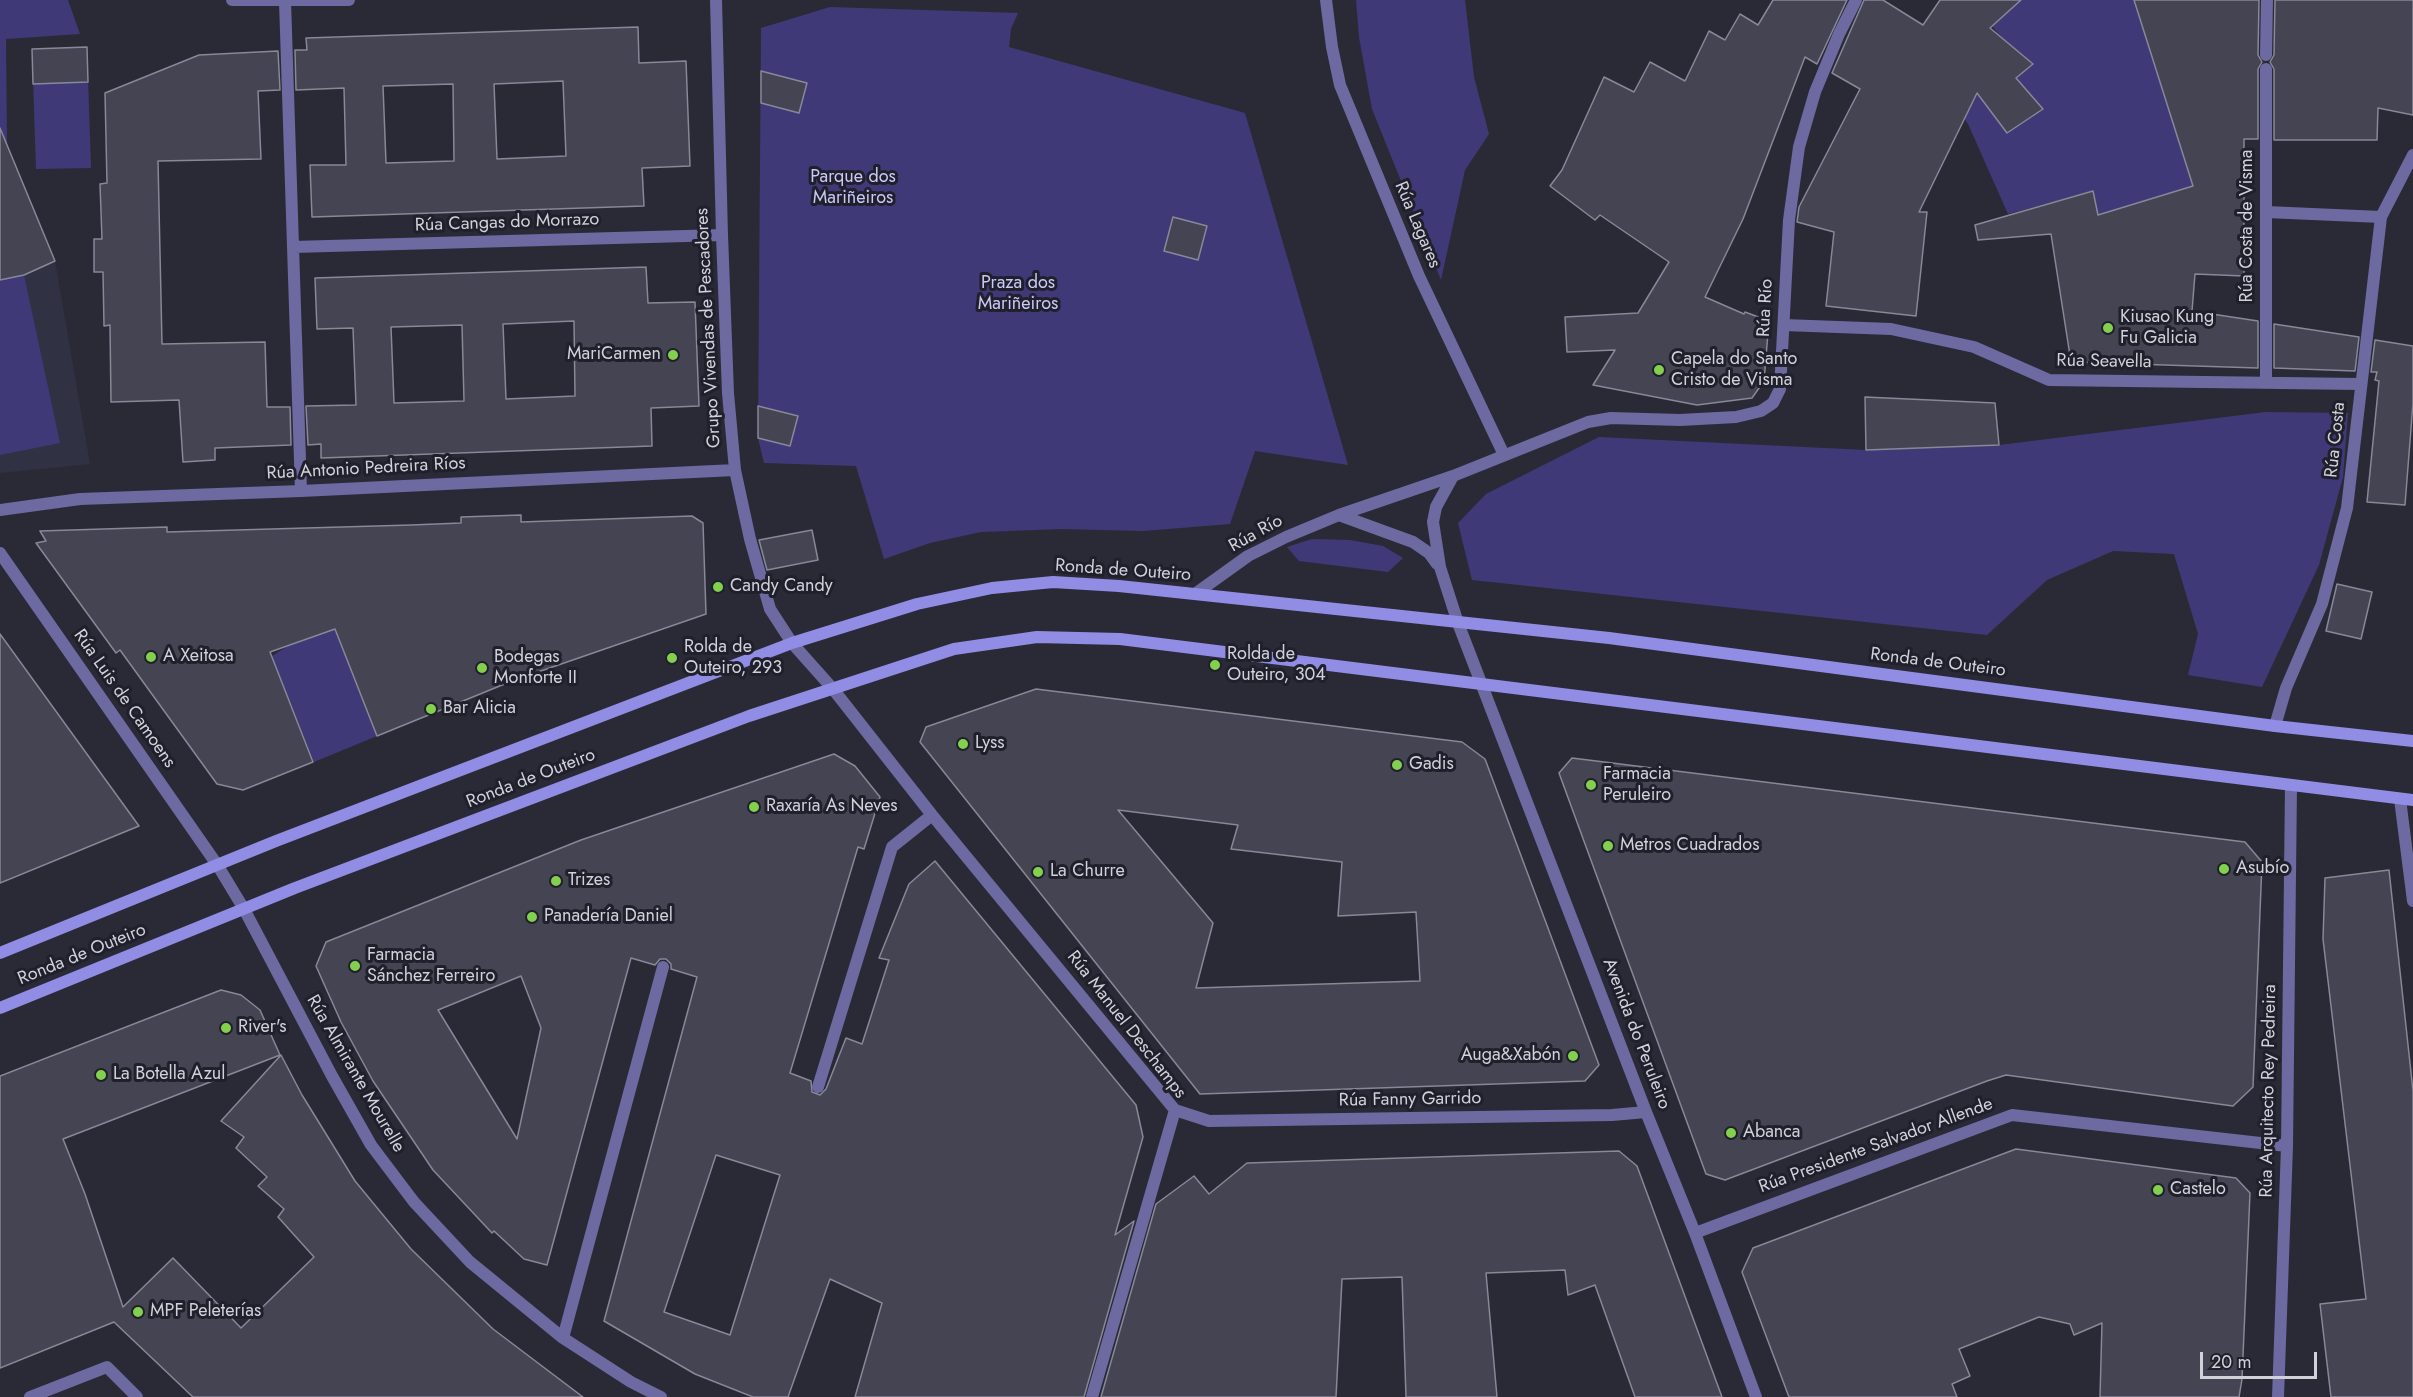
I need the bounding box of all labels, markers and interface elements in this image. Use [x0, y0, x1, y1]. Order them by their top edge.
street label: Rúa Costa de Visma [2237, 150, 2259, 302]
park label: Parque dos Mariñeiros [810, 167, 896, 210]
street label: Rúa Lagares [1389, 179, 1445, 271]
street label: Grupo Vivendas de Pescadores [692, 208, 726, 448]
street label: Rúa Cangas do Morrazo [415, 209, 599, 237]
park label: Praza dos Mariñeiros [978, 273, 1058, 316]
street label: Rúa Río [1754, 278, 1778, 338]
place label: Kiusao Kung Fu Galicia [2120, 307, 2214, 350]
marker: Kiusao Kung Fu Galicia [2101, 321, 2115, 335]
place label: MariCarmen [567, 344, 661, 366]
marker: MariCarmen [666, 348, 680, 362]
place label: Capela do Santo Cristo de Visma [1671, 349, 1797, 392]
street label: Rúa Seavella [2056, 350, 2152, 374]
marker: Capela do Santo Cristo de Visma [1652, 363, 1666, 377]
street label: Rúa Costa [2321, 401, 2351, 479]
street label: Rúa Antonio Pedreira Ríos [266, 453, 466, 485]
street label: Rúa Río [1225, 510, 1287, 558]
street label: Ronda de Outeiro [1054, 555, 1192, 587]
place label: Candy Candy [730, 576, 833, 598]
marker: Candy Candy [711, 580, 725, 594]
street label: Rúa Luis de Camoens [68, 626, 180, 772]
place label: Rolda de Outeiro, 293 [684, 637, 782, 680]
place label: Rolda de Outeiro, 304 [1227, 644, 1326, 686]
street label: Ronda de Outeiro [1869, 644, 2007, 682]
place label: A Xeitosa [163, 646, 234, 668]
place label: Bodegas Monforte II [494, 647, 577, 690]
marker: A Xeitosa [144, 650, 158, 664]
marker: Rolda de Outeiro, 293 [665, 651, 679, 665]
marker: Rolda de Outeiro, 304 [1208, 658, 1222, 672]
marker: Bodegas Monforte II [475, 661, 489, 675]
place label: Bar Alicia [443, 698, 516, 720]
marker: Bar Alicia [424, 702, 438, 716]
place label: Lyss [975, 733, 1005, 755]
marker: Lyss [956, 737, 970, 751]
street label: Ronda de Outeiro [464, 744, 598, 814]
place label: Gadis [1409, 754, 1454, 776]
marker: Gadis [1390, 758, 1404, 772]
place label: Farmacia Peruleiro [1603, 764, 1671, 806]
marker: Farmacia Peruleiro [1584, 778, 1598, 792]
place label: Raxaría As Neves [766, 796, 898, 818]
marker: Raxaría As Neves [747, 800, 761, 814]
place label: Metros Cuadrados [1620, 835, 1759, 857]
marker: Metros Cuadrados [1601, 839, 1615, 853]
place label: Asubío [2236, 858, 2289, 880]
place label: La Churre [1050, 861, 1125, 883]
marker: Asubío [2217, 862, 2231, 876]
marker: La Churre [1031, 865, 1045, 879]
place label: Trizes [568, 870, 610, 892]
marker: Trizes [549, 874, 563, 888]
place label: Panadería Daniel [544, 906, 673, 928]
marker: Panadería Daniel [525, 910, 539, 924]
street label: Ronda de Outeiro [15, 919, 149, 991]
place label: Farmacia Sánchez Ferreiro [367, 945, 495, 988]
street label: Rúa Manuel Deschamps [1062, 947, 1190, 1103]
street label: Avenida do Peruleiro [1597, 956, 1675, 1112]
marker: Farmacia Sánchez Ferreiro [348, 959, 362, 973]
street label: Rúa Arquitecto Rey Pedreira [2256, 984, 2282, 1198]
street label: Rúa Almirante Mourelle [301, 991, 409, 1157]
place label: River's [238, 1017, 286, 1039]
marker: River's [219, 1021, 233, 1035]
place label: Auga&Xabón [1461, 1045, 1561, 1067]
marker: Auga&Xabón [1566, 1049, 1580, 1063]
place label: La Botella Azul [113, 1064, 225, 1086]
marker: La Botella Azul [94, 1068, 108, 1082]
street label: Rúa Fanny Garrido [1339, 1088, 1481, 1112]
street label: Rúa Presidente Salvador Allende [1756, 1094, 1996, 1198]
place label: Abanca [1743, 1122, 1801, 1144]
marker: Abanca [1724, 1126, 1738, 1140]
place label: Castelo [2170, 1179, 2226, 1201]
marker: Castelo [2151, 1183, 2165, 1197]
place label: MPF Peleterías [150, 1301, 261, 1323]
marker: MPF Peleterías [131, 1305, 145, 1319]
scale bar [2203, 1340, 2320, 1378]
text: 20 m [2211, 1349, 2251, 1375]

